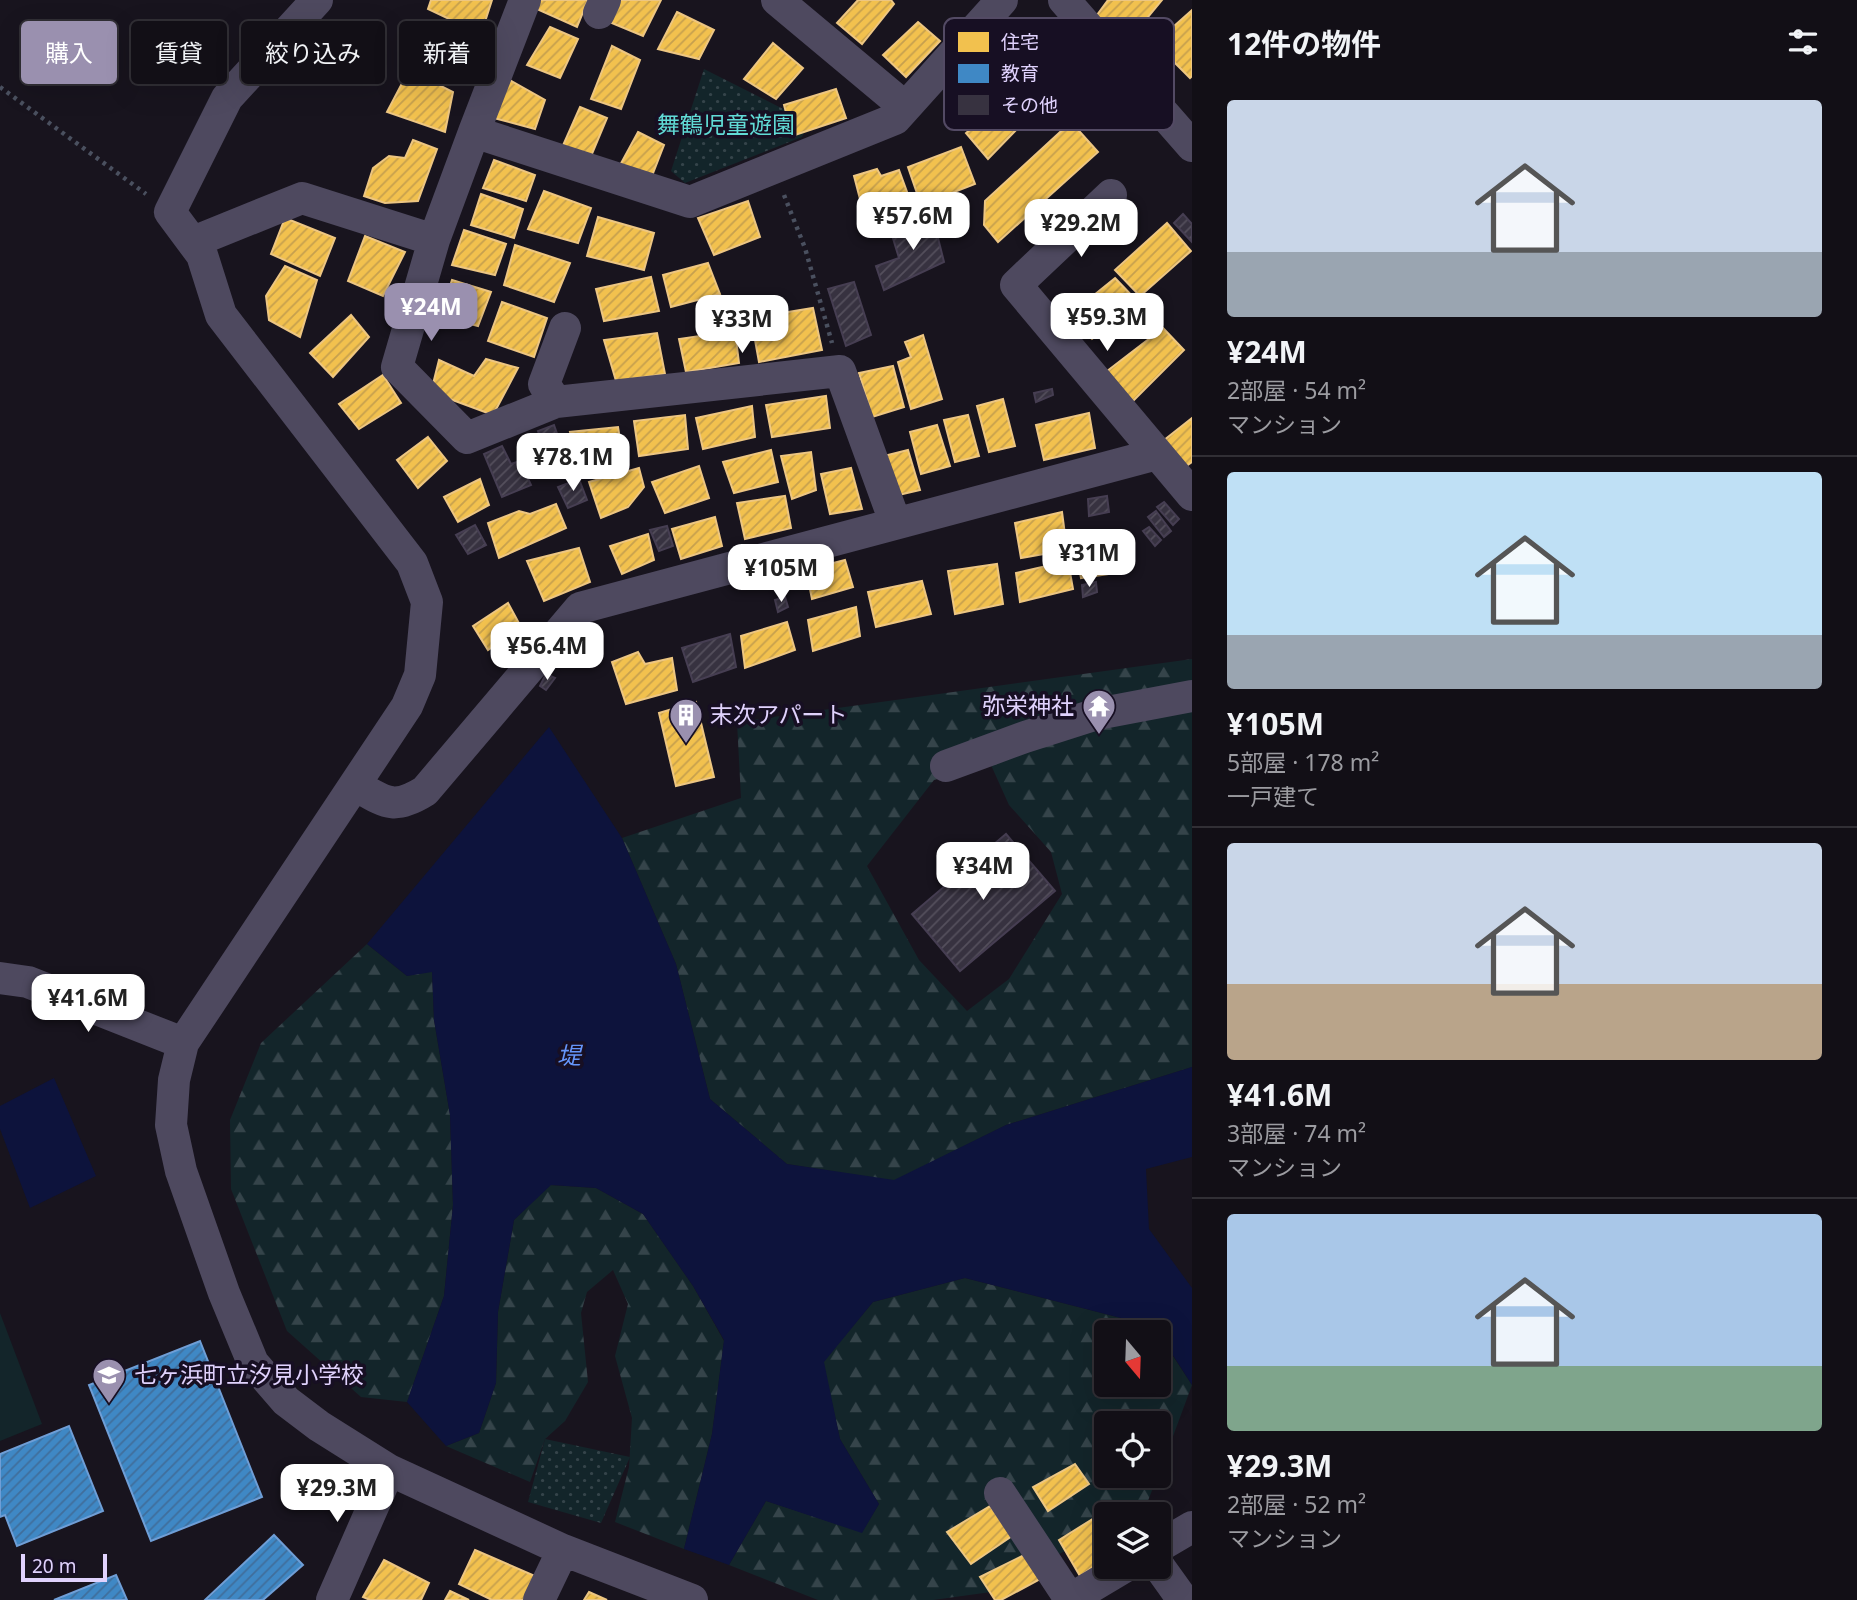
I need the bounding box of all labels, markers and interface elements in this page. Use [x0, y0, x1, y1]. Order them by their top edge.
legend [944, 18, 1174, 130]
chip: 購入 [21, 21, 117, 84]
chip: 賃貸 [131, 21, 227, 84]
chip: 絞り込み [241, 21, 385, 84]
chip: 新着 [399, 21, 495, 84]
text: 12件の物件 [1227, 23, 1381, 64]
icon: filters [1784, 23, 1822, 61]
text: 住宅 [1001, 29, 1039, 55]
text: 教育 [1001, 60, 1039, 86]
text: その他 [1001, 92, 1058, 118]
park label: 舞鶴児童遊園 [657, 108, 795, 140]
icon: home [1462, 145, 1588, 271]
pin: ¥57.6M [856, 192, 970, 252]
text: ¥57.6M [873, 199, 953, 231]
pin: ¥29.2M [1024, 200, 1138, 259]
text: ¥29.2M [1041, 206, 1121, 238]
pin: ¥24M [390, 284, 472, 343]
text: ¥24M [400, 290, 462, 322]
pin: ¥59.3M [1050, 294, 1164, 353]
pin: ¥33M [701, 296, 783, 355]
text: ¥59.3M [1067, 300, 1147, 332]
text: ¥33M [711, 302, 773, 334]
text: ¥24M [1227, 331, 1307, 372]
text: 2部屋 · 54 m² [1227, 374, 1366, 406]
text: マンション [1227, 408, 1342, 440]
pin: ¥78.1M [516, 434, 630, 493]
text: ¥78.1M [533, 440, 613, 472]
icon: home [1462, 517, 1588, 643]
pin: ¥31M [1048, 530, 1130, 589]
text: ¥31M [1058, 536, 1120, 568]
pin: ¥105M [732, 544, 830, 604]
text: ¥105M [744, 551, 818, 583]
pin: ¥56.4M [490, 622, 604, 682]
text: ¥56.4M [507, 629, 587, 661]
temple icon: 弥栄神社 [1080, 687, 1118, 736]
place label: 弥栄神社 [982, 689, 1074, 721]
building icon: 末次アパート [667, 696, 705, 745]
place label: 末次アパート [710, 698, 848, 730]
text: ¥105M [1227, 703, 1324, 744]
text: 5部屋 · 178 m² [1227, 746, 1379, 778]
text: 一戸建て [1227, 780, 1319, 812]
pin: ¥34M [942, 842, 1024, 902]
text: ¥34M [952, 849, 1014, 881]
icon: home [1462, 888, 1588, 1014]
pin: ¥41.6M [31, 974, 145, 1034]
text: ¥41.6M [48, 981, 128, 1013]
water label: 堤 [557, 1038, 584, 1071]
text: ¥41.6M [1227, 1074, 1332, 1115]
text: 3部屋 · 74 m² [1227, 1117, 1366, 1149]
text: マンション [1227, 1151, 1342, 1183]
icon: home [1462, 1259, 1588, 1385]
north arrow [1094, 1320, 1171, 1396]
map controls [1094, 1320, 1171, 1579]
school or university icon: 七ヶ浜町立汐見小学校 [90, 1356, 128, 1405]
place label: 七ヶ浜町立汐見小学校 [134, 1358, 364, 1390]
button: locate [1094, 1411, 1171, 1488]
text: ¥29.3M [1227, 1445, 1332, 1486]
pin: ¥29.3M [280, 1464, 394, 1524]
text: ¥29.3M [297, 1471, 377, 1503]
text: 2部屋 · 52 m² [1227, 1488, 1366, 1520]
button: layers [1094, 1502, 1171, 1579]
text: マンション [1227, 1522, 1342, 1554]
scale bar [21, 1551, 107, 1583]
text: 20 m [32, 1553, 76, 1579]

